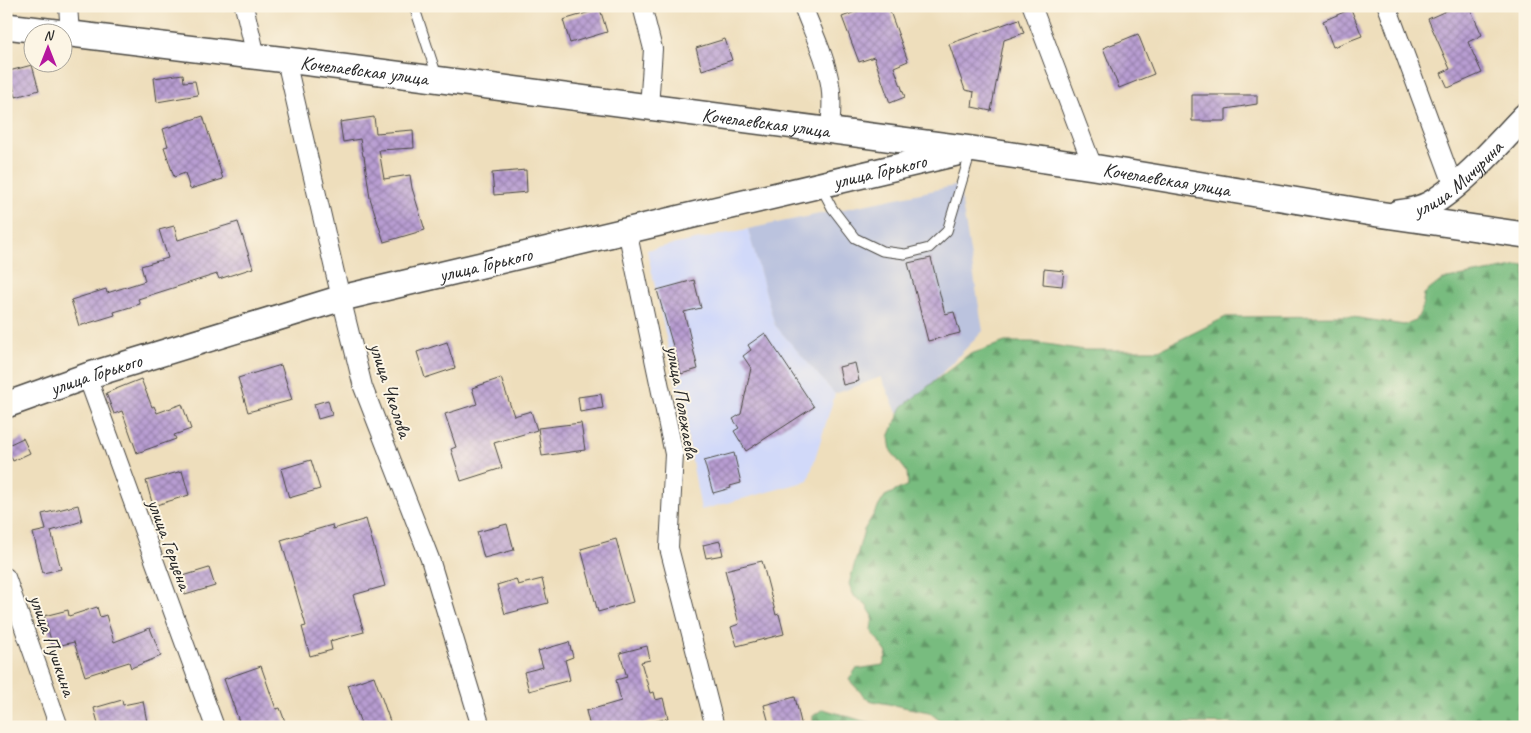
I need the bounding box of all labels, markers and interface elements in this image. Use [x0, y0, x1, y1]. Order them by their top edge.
north arrow [22, 22, 72, 72]
text: N [44, 27, 55, 44]
street label: Кочелаевская улица [299, 50, 431, 91]
street label: Кочелаевская улица [700, 102, 833, 144]
street label: улица Мичурина [1410, 134, 1509, 223]
street label: улица Горького [830, 148, 930, 195]
street label: Кочелаевская улица [1101, 157, 1234, 203]
street label: улица Горького [435, 241, 535, 288]
street label: улица Чкалова [363, 339, 418, 442]
street label: улица Полежаева [660, 343, 705, 462]
street label: улица Горького [46, 348, 146, 402]
street label: улица Герцена [141, 494, 198, 595]
street label: улица Пушкина [23, 590, 82, 701]

